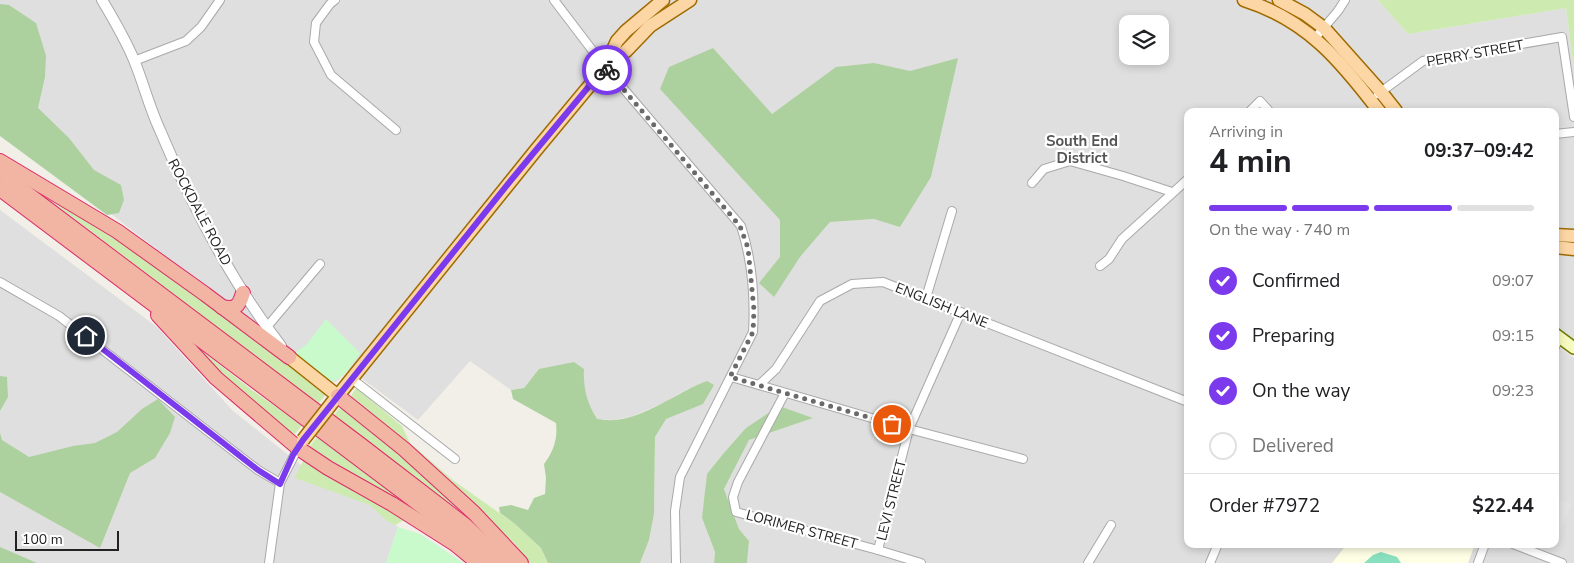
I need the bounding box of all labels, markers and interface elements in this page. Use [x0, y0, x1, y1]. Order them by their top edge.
map controls [1119, 15, 1169, 65]
button: layers [1119, 15, 1169, 65]
street label: PERRY STREET [1425, 35, 1526, 71]
courier [582, 45, 632, 95]
icon: bike [593, 56, 621, 84]
text: Arriving in [1209, 121, 1283, 143]
district label: South End District [1046, 131, 1118, 168]
text: 09:37–09:42 [1424, 138, 1534, 164]
text: 4 min [1209, 140, 1292, 183]
street label: ROCKDALE ROAD [163, 155, 236, 269]
text: On the way · 740 m [1209, 219, 1350, 241]
icon: check [1209, 267, 1237, 295]
text: Confirmed [1252, 268, 1340, 294]
text: 09:07 [1492, 270, 1534, 292]
street label: ENGLISH LANE [892, 278, 991, 333]
pin [65, 315, 107, 357]
icon: home [72, 322, 100, 350]
icon: check [1209, 322, 1237, 350]
text: Preparing [1252, 323, 1335, 349]
text: 09:15 [1492, 325, 1534, 347]
icon: check [1209, 377, 1237, 405]
text: On the way [1252, 378, 1350, 404]
text: 09:23 [1492, 380, 1534, 402]
pin [871, 403, 913, 445]
icon: bag [878, 410, 906, 438]
text: Delivered [1252, 433, 1334, 459]
street label: LEVI STREET [872, 457, 911, 543]
text: Order #7972 [1209, 493, 1320, 519]
text: $22.44 [1472, 493, 1534, 519]
street label: LORIMER STREET [744, 505, 860, 554]
scale bar [15, 528, 119, 551]
text: 100 m [22, 530, 63, 549]

